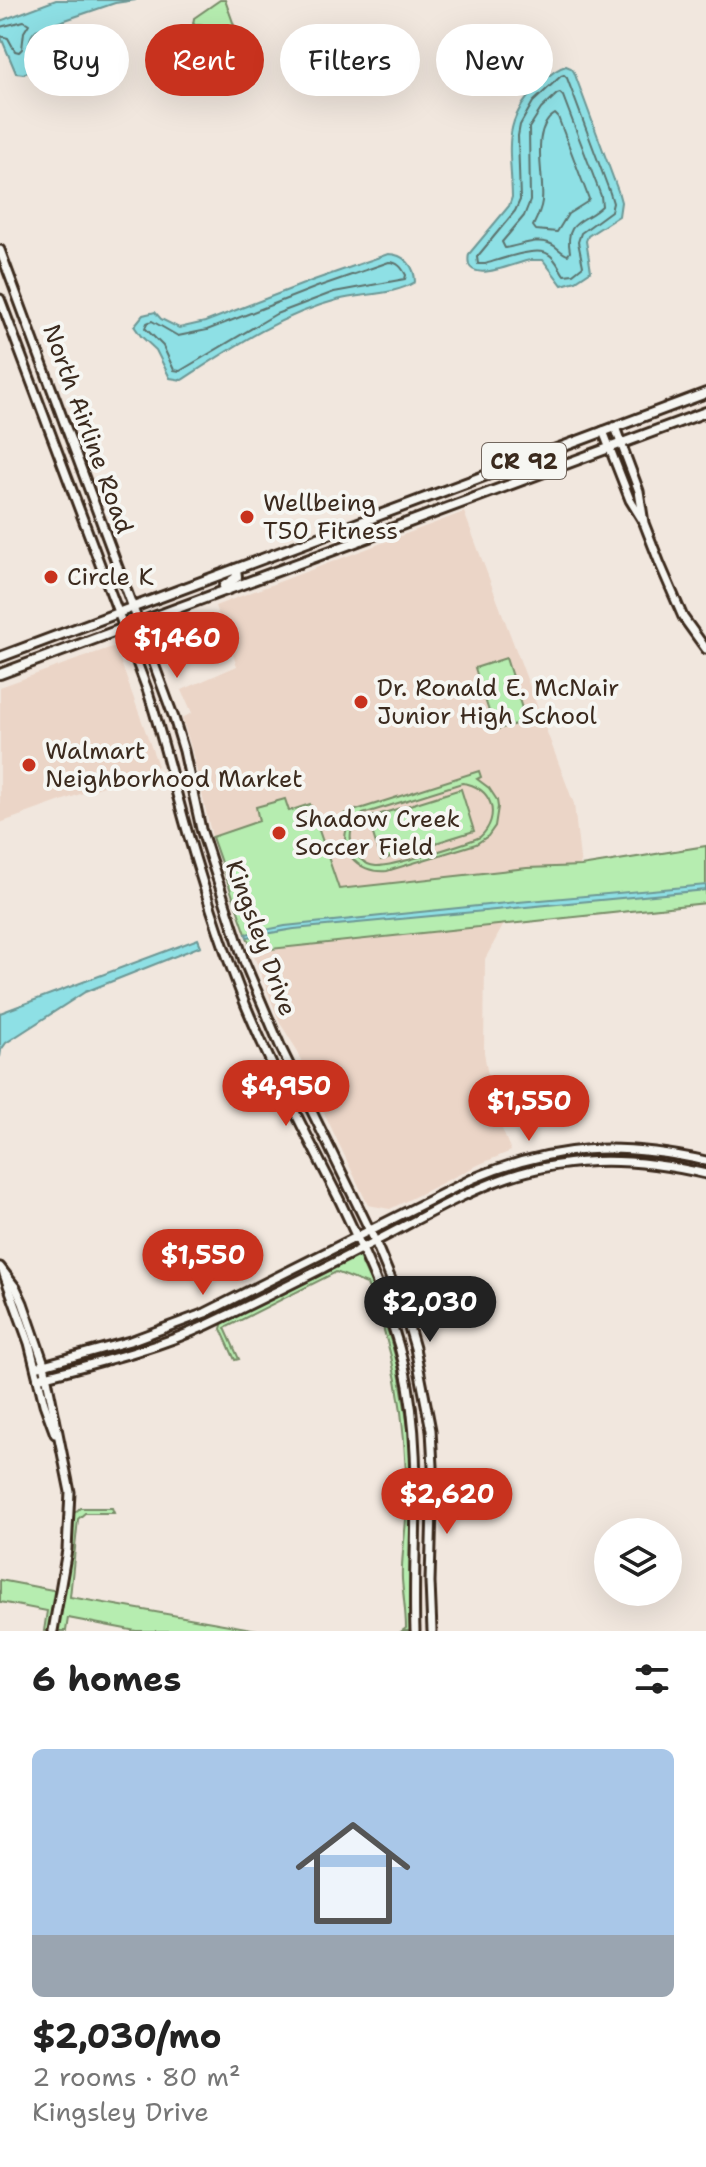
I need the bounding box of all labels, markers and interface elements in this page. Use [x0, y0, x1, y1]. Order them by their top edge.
chip: Buy [24, 24, 129, 96]
chip: Rent [145, 24, 264, 96]
chip: Filters [280, 24, 420, 96]
chip: New [436, 24, 553, 96]
street label: North Airline Road [35, 320, 141, 538]
road number: CR 92 [482, 443, 566, 479]
place label: Wellbeing T50 Fitness [263, 487, 398, 547]
marker: Wellbeing T50 Fitness [238, 508, 256, 526]
place label: Circle K [67, 561, 154, 593]
marker: Circle K [42, 568, 60, 586]
pin: $1,460 [112, 612, 242, 680]
text: $1,460 [133, 620, 221, 655]
place label: Dr. Ronald E. McNair Junior High School [377, 672, 619, 732]
marker: Dr. Ronald E. McNair Junior High School [352, 693, 370, 711]
place label: Walmart Neighborhood Market [45, 735, 303, 795]
marker: Walmart Neighborhood Market [20, 756, 38, 774]
place label: Shadow Creek Soccer Field [295, 803, 460, 863]
marker: Shadow Creek Soccer Field [270, 824, 288, 842]
street label: Kingsley Drive [218, 856, 304, 1020]
pin: $4,950 [221, 1060, 351, 1128]
text: $4,950 [240, 1068, 332, 1103]
pin: $1,550 [464, 1075, 594, 1143]
text: $1,550 [486, 1083, 572, 1118]
pin: $1,550 [138, 1229, 268, 1297]
text: $1,550 [160, 1237, 246, 1272]
pin: $2,030 [365, 1276, 495, 1344]
text: $2,030 [382, 1284, 478, 1319]
pin: $2,620 [382, 1468, 512, 1536]
text: $2,620 [399, 1476, 495, 1511]
map controls [594, 1518, 682, 1606]
button: layers [594, 1518, 682, 1606]
text: 6 homes [32, 1656, 181, 1702]
icon: filters [630, 1657, 674, 1701]
icon: home [281, 1801, 425, 1945]
text: $2,030/mo [32, 2013, 222, 2059]
text: 2 rooms · 80 m² [32, 2059, 241, 2094]
text: Kingsley Drive [32, 2094, 209, 2129]

